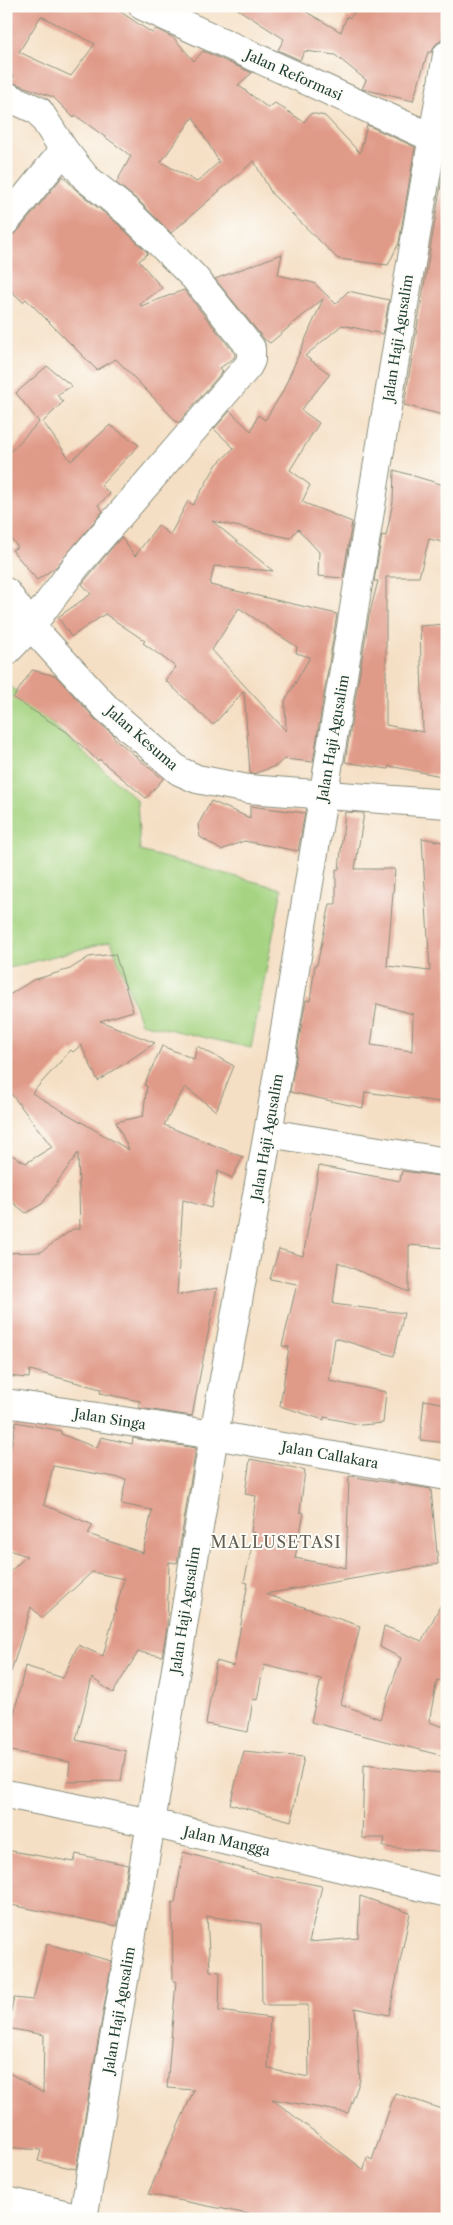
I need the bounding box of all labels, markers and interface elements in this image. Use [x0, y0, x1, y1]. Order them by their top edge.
street label: Jalan Reformasi [241, 45, 345, 104]
street label: Jalan Haji Agusalim [379, 273, 417, 405]
street label: Jalan Haji Agusalim [313, 673, 353, 805]
street label: Jalan Kesuma [101, 700, 182, 775]
street label: Jalan Haji Agusalim [247, 1072, 287, 1204]
street label: Jalan Singa [71, 1404, 148, 1434]
street label: Jalan Callakara [278, 1437, 381, 1473]
district label: MALLUSETASI [211, 1532, 341, 1552]
street label: Jalan Haji Agusalim [166, 1545, 204, 1677]
street label: Jalan Mangga [180, 1822, 273, 1860]
street label: Jalan Haji Agusalim [99, 1945, 139, 2077]

